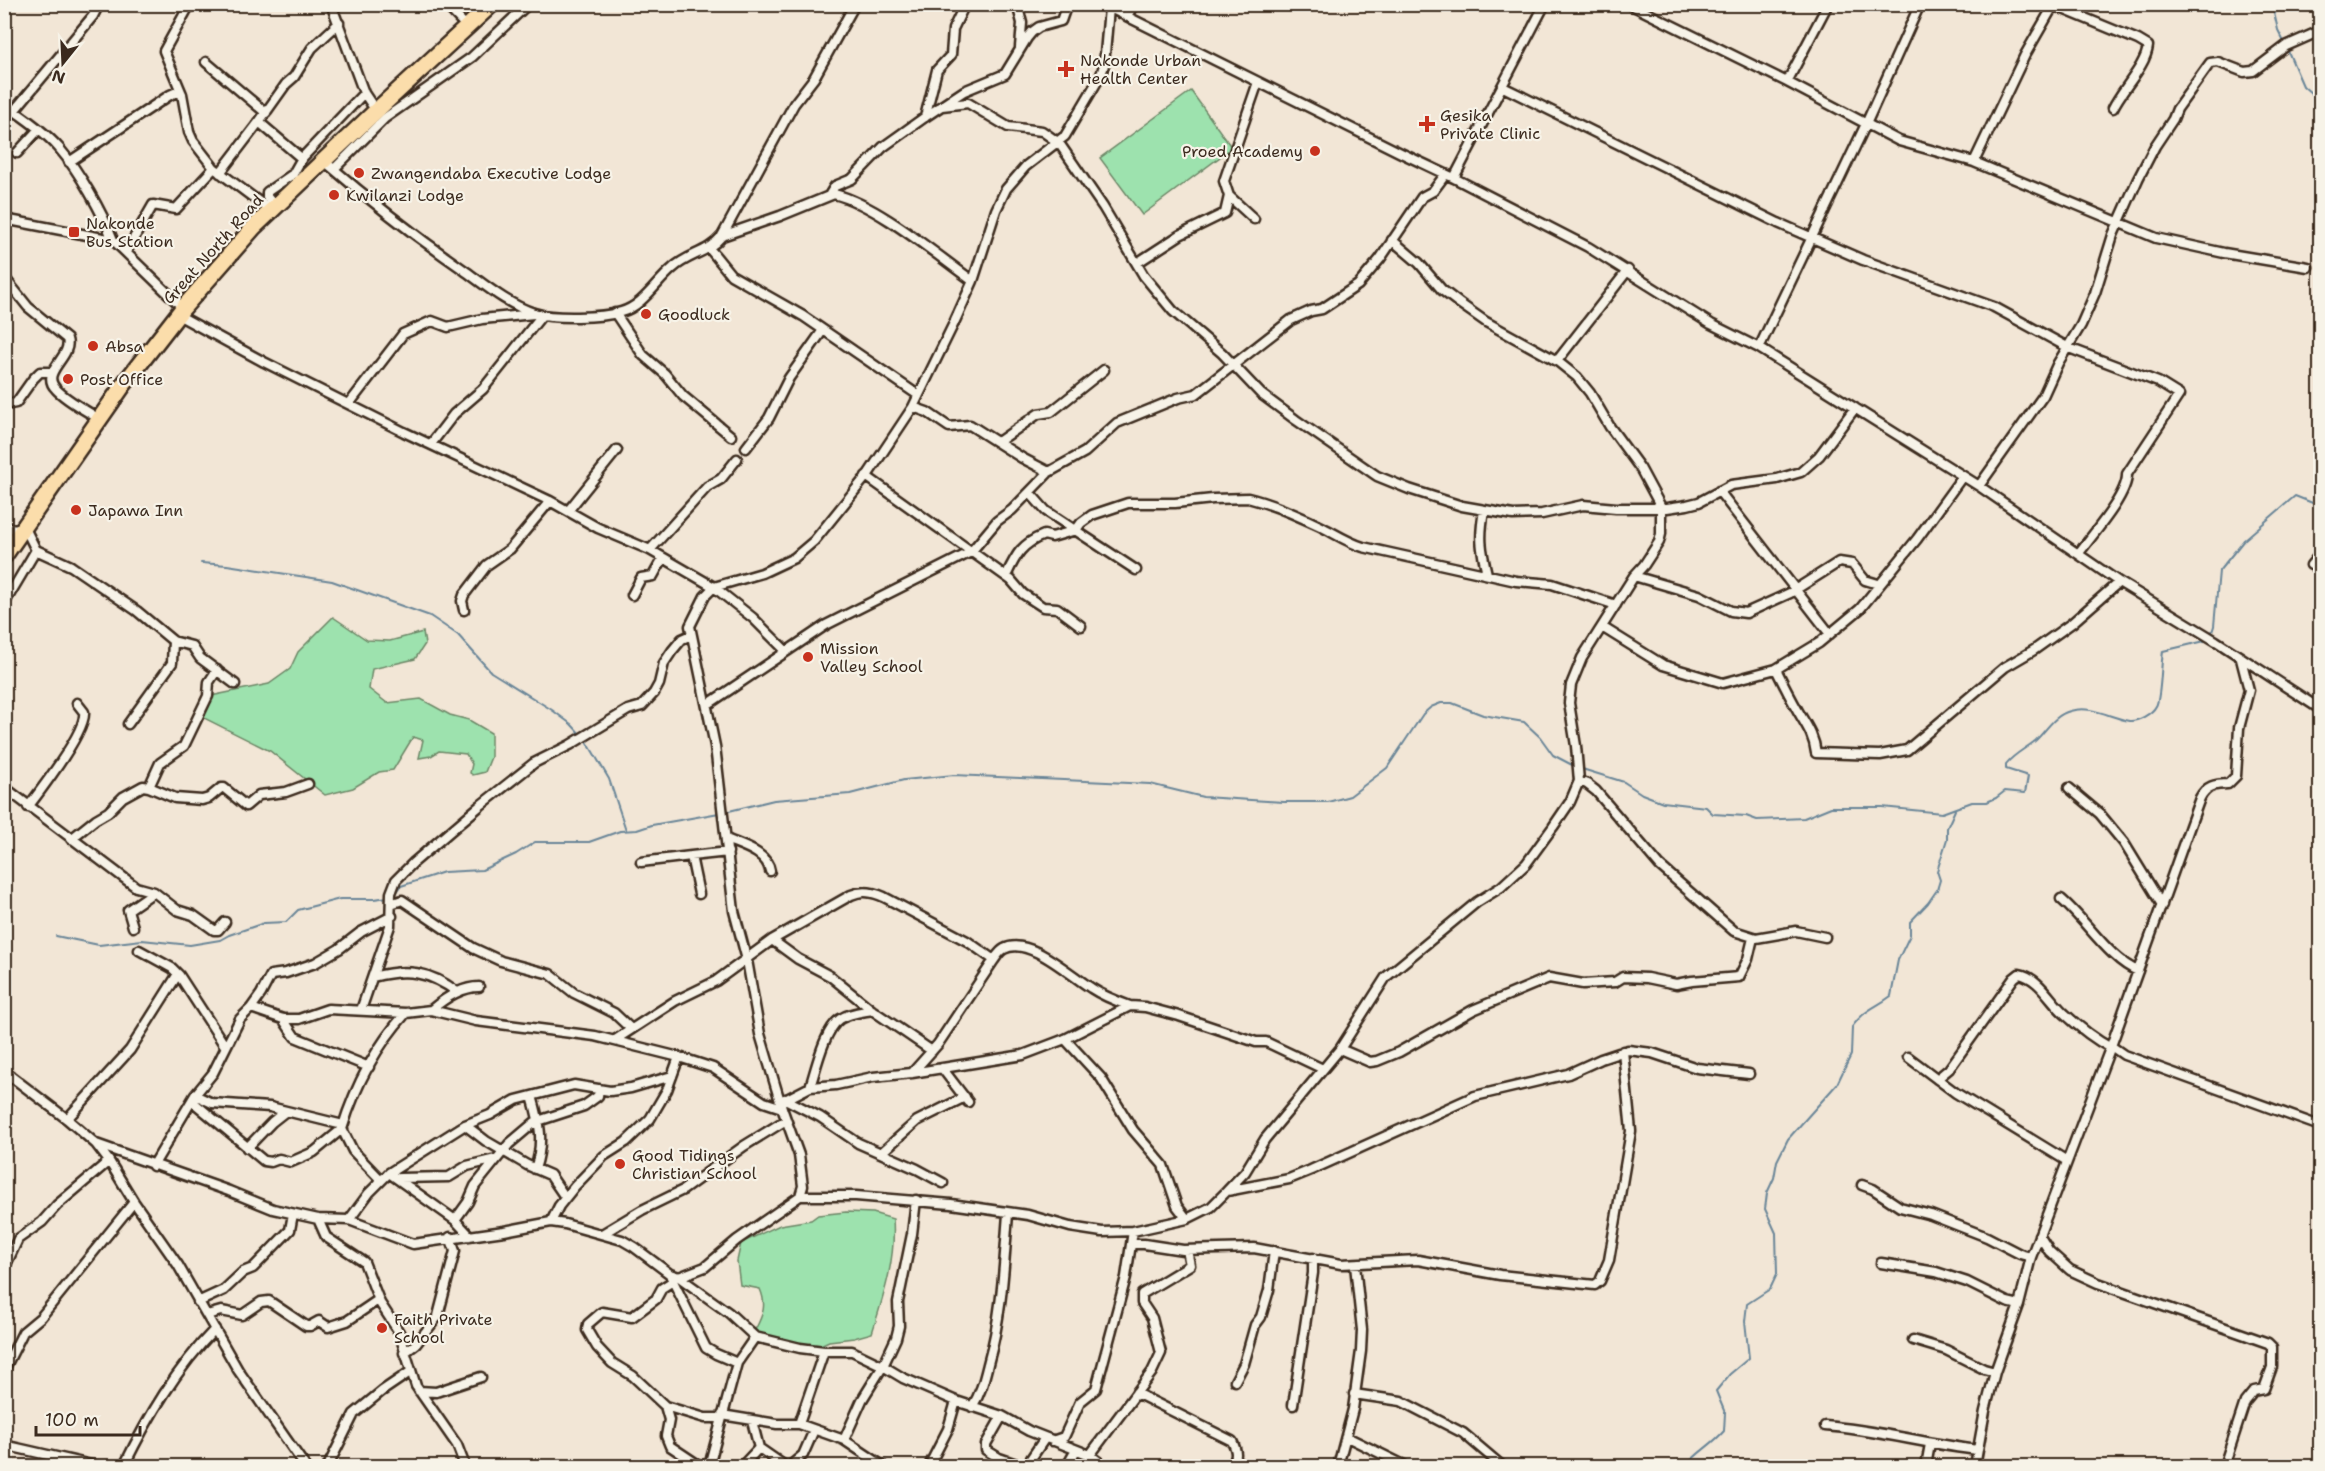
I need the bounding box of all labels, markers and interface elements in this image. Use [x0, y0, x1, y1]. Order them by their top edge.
north arrow [33, 33, 93, 93]
place label: Nakonde Urban Health Center [1080, 50, 1201, 89]
marker: Nakonde Urban Health Center [1057, 60, 1075, 78]
text: N [49, 65, 68, 89]
place label: Gesika Private Clinic [1440, 105, 1540, 144]
marker: Gesika Private Clinic [1418, 115, 1436, 133]
place label: Proed Academy [1182, 141, 1303, 162]
marker: Proed Academy [1308, 144, 1322, 158]
place label: Zwangendaba Executive Lodge [371, 163, 611, 184]
marker: Zwangendaba Executive Lodge [352, 166, 366, 180]
place label: Kwilanzi Lodge [346, 185, 464, 206]
marker: Kwilanzi Lodge [327, 188, 341, 202]
street label: Great North Road [158, 190, 268, 308]
place label: Nakonde Bus Station [86, 213, 174, 252]
marker: Nakonde Bus Station [67, 225, 81, 239]
place label: Goodluck [658, 304, 730, 325]
marker: Goodluck [639, 307, 653, 321]
place label: Absa [105, 336, 144, 357]
marker: Absa [86, 339, 100, 353]
place label: Post Office [80, 369, 163, 390]
marker: Post Office [61, 372, 75, 386]
place label: Japawa Inn [88, 500, 183, 521]
marker: Japawa Inn [69, 503, 83, 517]
place label: Mission Valley School [820, 638, 923, 677]
marker: Mission Valley School [801, 650, 815, 664]
place label: Good Tidings Christian School [632, 1145, 757, 1184]
marker: Good Tidings Christian School [613, 1157, 627, 1171]
place label: Faith Private School [394, 1309, 493, 1348]
marker: Faith Private School [375, 1321, 389, 1335]
scale bar [36, 1399, 140, 1437]
text: 100 m [45, 1408, 99, 1432]

